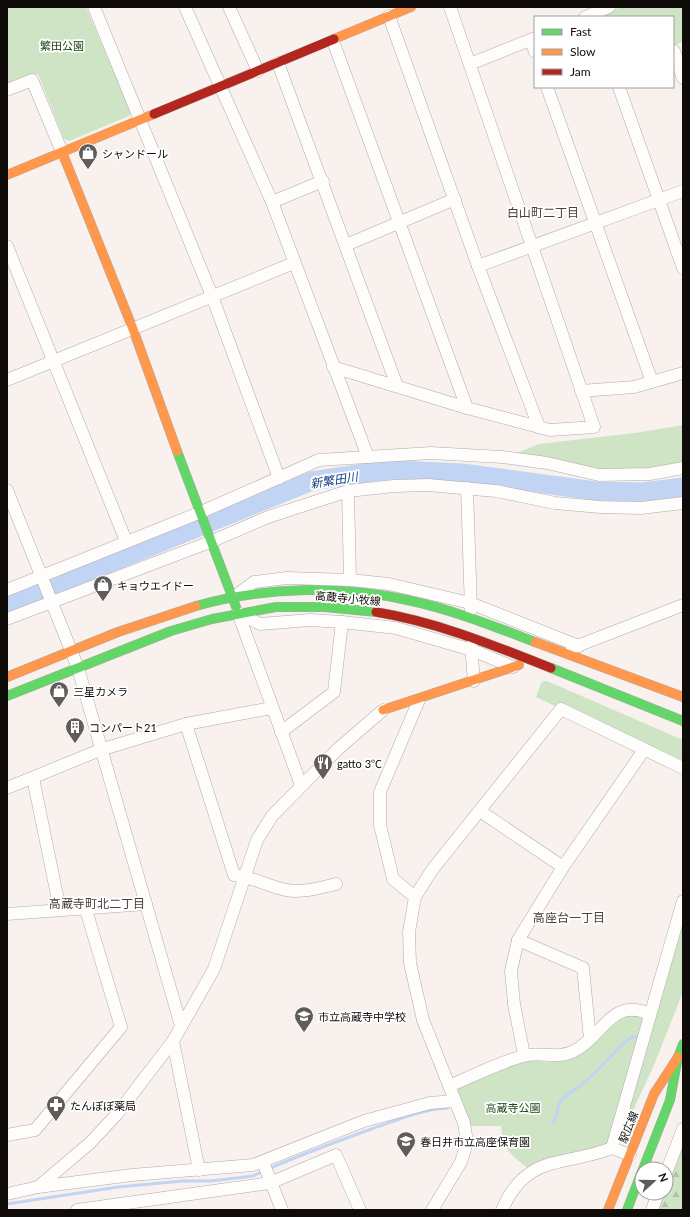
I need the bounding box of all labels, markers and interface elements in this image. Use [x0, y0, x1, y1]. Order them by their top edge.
legend [534, 16, 674, 88]
text: Fast [570, 24, 592, 39]
park label: 繁田公園 [40, 39, 84, 52]
text: Slow [570, 44, 596, 59]
text: Jam [570, 64, 591, 79]
shop icon: シャンドール [77, 142, 99, 170]
place label: シャンドール [102, 147, 168, 160]
district label: 白山町二丁目 [507, 205, 579, 220]
water label: 新繁田川 [309, 469, 361, 491]
shop icon: キョウエイドー [92, 574, 114, 602]
place label: キョウエイドー [117, 579, 194, 592]
street label: 高蔵寺小牧線 [315, 589, 381, 607]
shop icon: 三星カメラ [48, 680, 70, 708]
place label: 三星カメラ [73, 685, 128, 698]
building icon: コンパート21 [64, 716, 86, 744]
place label: コンパート21 [89, 721, 157, 734]
restaurant icon: gatto 3℃ [312, 752, 334, 780]
place label: gatto 3℃ [337, 757, 382, 770]
district label: 高蔵寺町北二丁目 [49, 896, 145, 911]
district label: 高座台一丁目 [533, 910, 605, 925]
school or university icon: 市立高蔵寺中学校 [293, 1005, 315, 1033]
place label: 市立高蔵寺中学校 [318, 1010, 406, 1023]
pharmacy icon: たんぽぽ薬局 [45, 1094, 67, 1122]
place label: たんぽぽ薬局 [70, 1099, 136, 1112]
park label: 高蔵寺公園 [486, 1101, 541, 1114]
street label: 駅広線 [616, 1109, 640, 1145]
school or university icon: 春日井市立高座保育園 [395, 1130, 417, 1158]
place label: 春日井市立高座保育園 [420, 1135, 530, 1148]
north arrow [634, 1161, 674, 1201]
text: N [656, 1171, 671, 1184]

